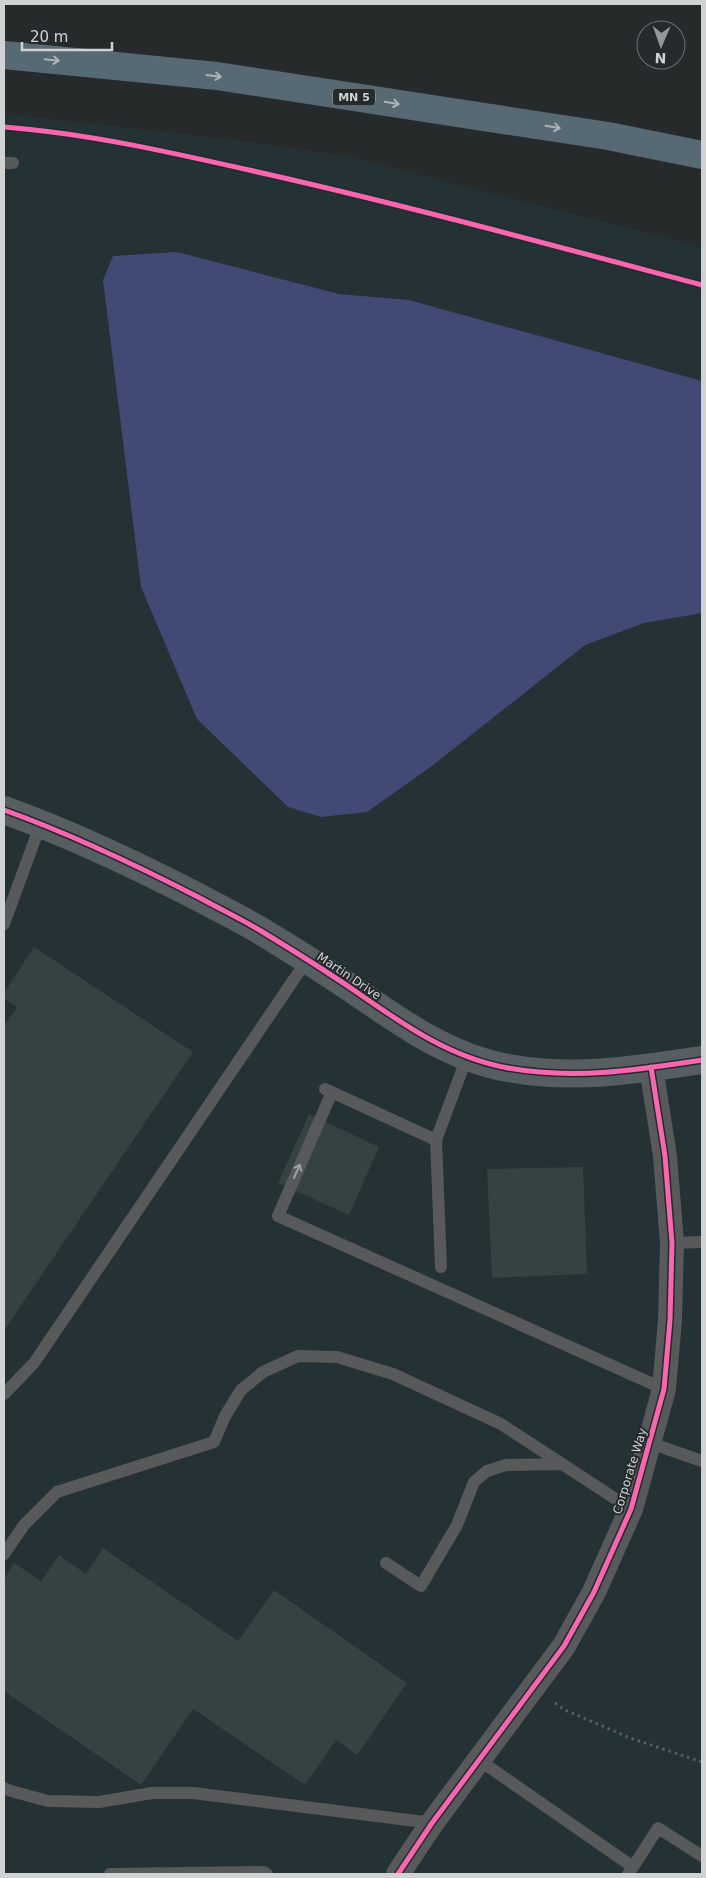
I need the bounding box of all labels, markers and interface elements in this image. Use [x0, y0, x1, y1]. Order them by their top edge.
scale bar [22, 20, 112, 52]
north arrow [636, 20, 686, 70]
text: 20 m [30, 28, 68, 46]
text: N [654, 50, 667, 66]
one-way arrow [44, 55, 60, 64]
one-way arrow [206, 71, 222, 81]
road number: MN 5 [333, 88, 375, 105]
one-way arrow [384, 98, 400, 108]
one-way arrow [544, 123, 560, 133]
street label: Martin Drive [314, 949, 384, 1003]
one-way arrow [293, 1164, 303, 1179]
street label: Corporate Way [610, 1426, 650, 1516]

